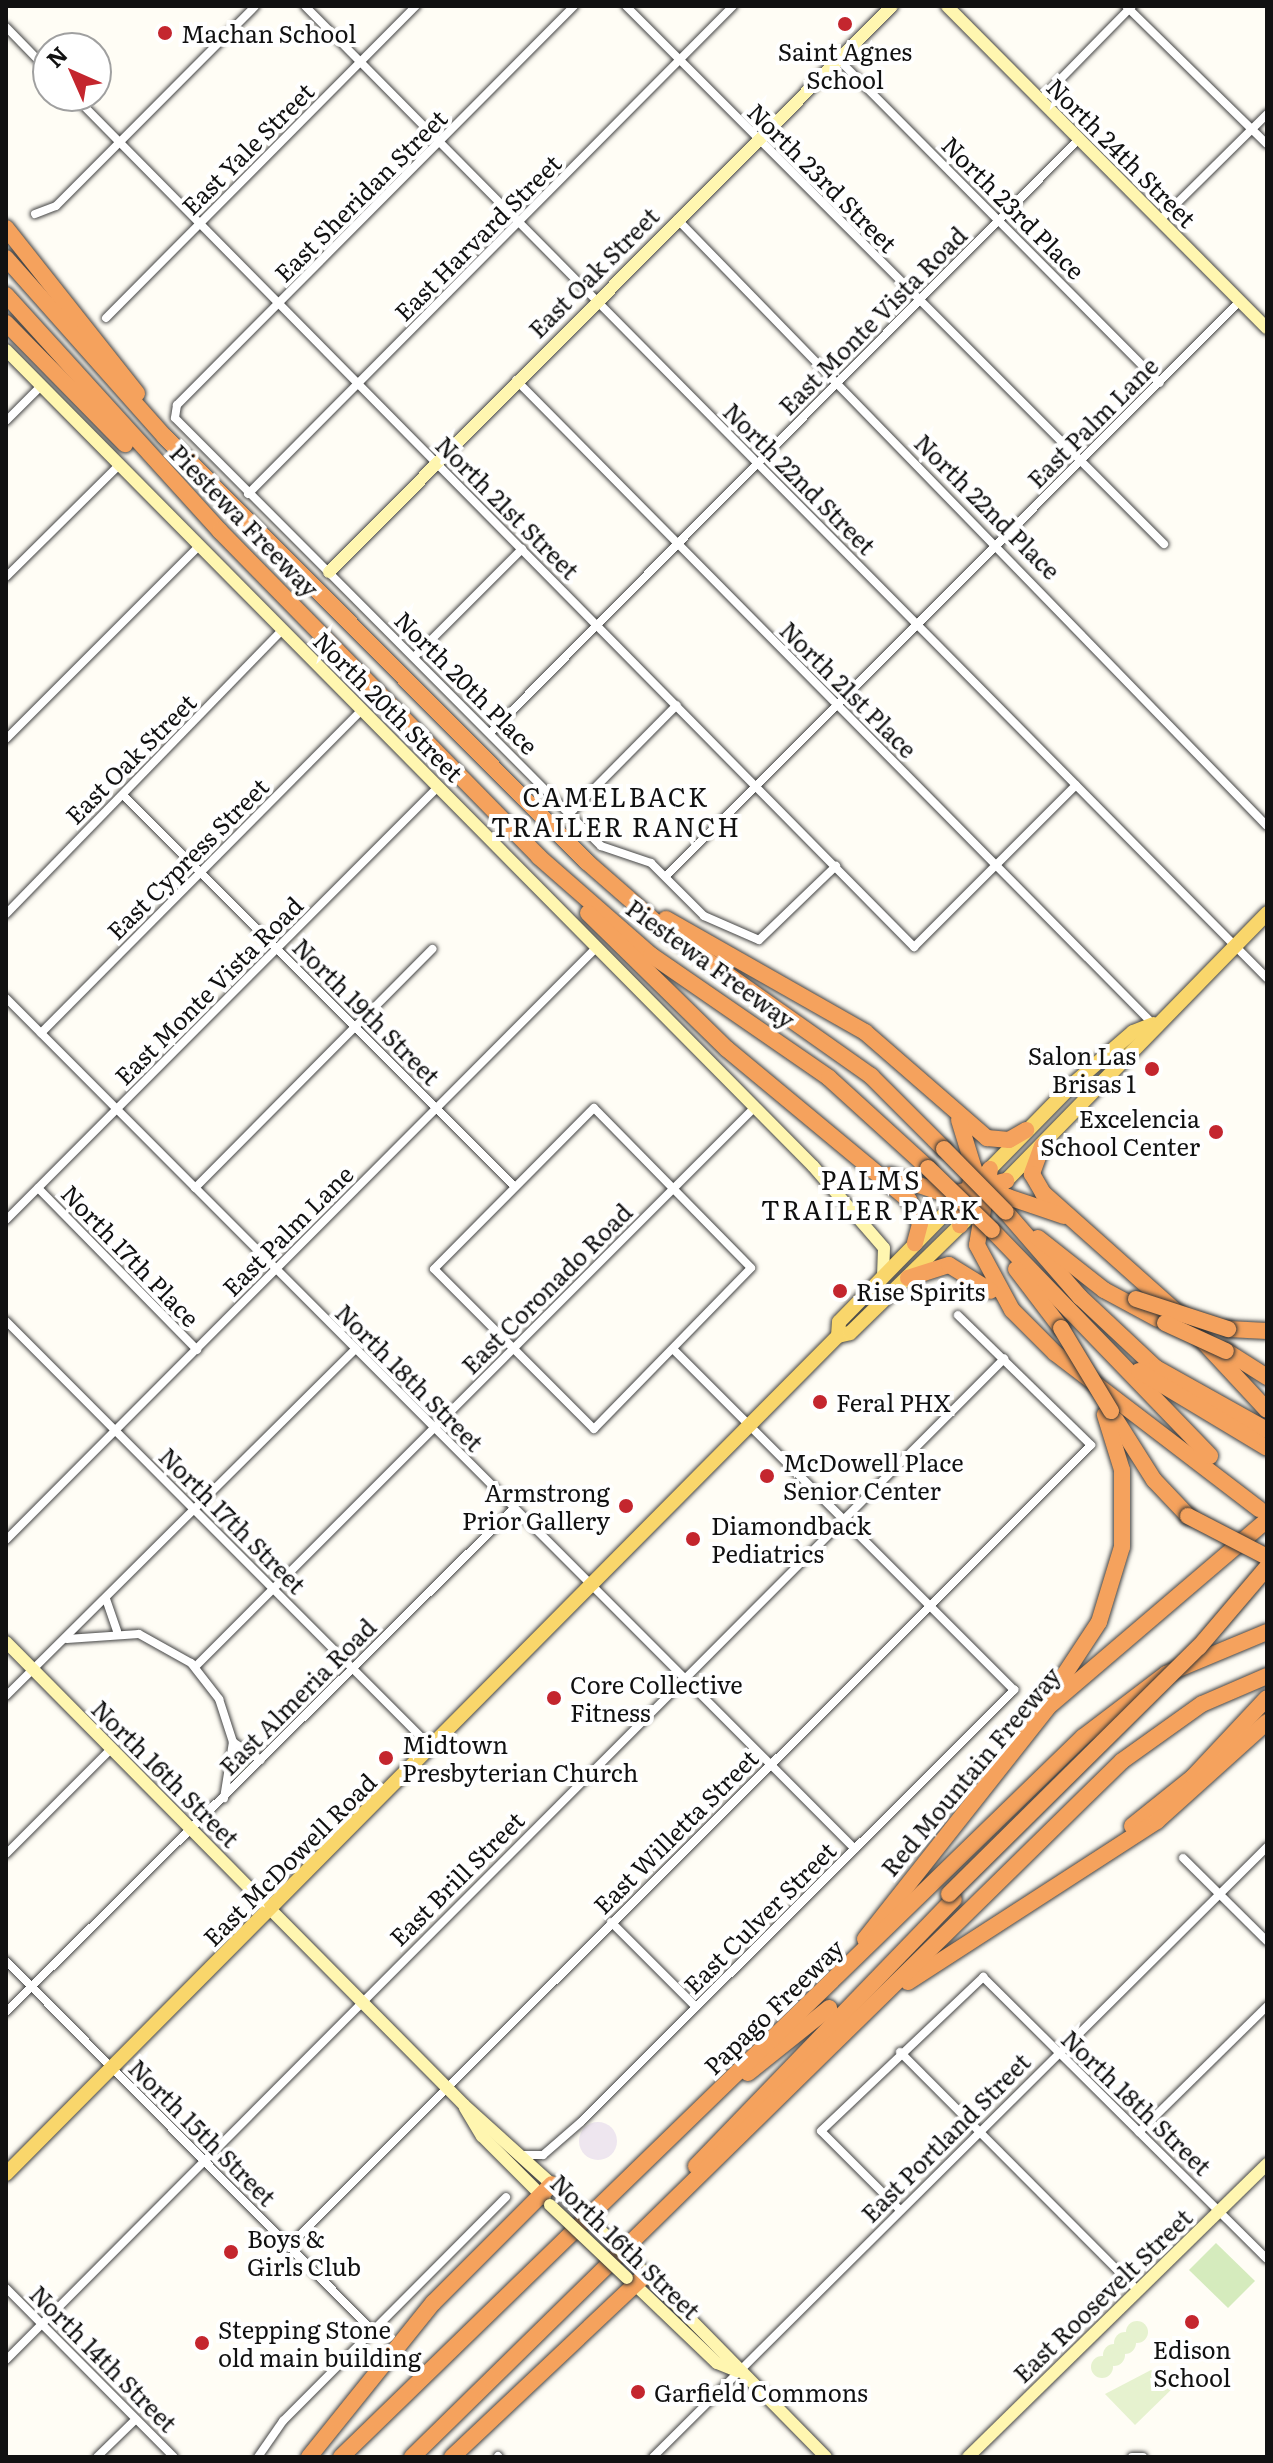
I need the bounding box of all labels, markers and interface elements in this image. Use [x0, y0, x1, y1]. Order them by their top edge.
marker: Saint Agnes School [836, 15, 854, 33]
place label: Machan School [181, 19, 356, 47]
marker: Machan School [156, 24, 174, 42]
north arrow [32, 32, 112, 112]
place label: Saint Agnes School [778, 37, 912, 93]
text: N [38, 38, 74, 74]
street label: North 24th Street [1042, 72, 1202, 232]
street label: East Yale Street [175, 76, 319, 220]
street label: North 23rd Street [743, 97, 903, 257]
street label: East Sheridan Street [268, 103, 452, 287]
street label: North 23rd Place [937, 130, 1091, 284]
street label: East Harvard Street [388, 148, 566, 326]
street label: East Oak Street [522, 201, 664, 343]
street label: East Monte Vista Road [772, 220, 972, 420]
street label: East Palm Lane [1021, 351, 1163, 493]
street label: North 22nd Street [718, 396, 882, 560]
street label: North 22nd Place [909, 427, 1067, 585]
street label: North 21st Street [431, 430, 585, 584]
street label: Piestewa Freeway [165, 438, 325, 602]
street label: North 20th Place [389, 604, 545, 760]
street label: North 21st Place [775, 615, 923, 763]
street label: North 20th Street [308, 625, 470, 787]
street label: East Oak Street [59, 687, 201, 829]
street label: East Cypress Street [100, 771, 274, 945]
district label: CAMELBACK TRAILER RANCH [491, 780, 741, 842]
street label: East Monte Vista Road [108, 890, 308, 1090]
street label: Piestewa Freeway [621, 892, 801, 1034]
street label: North 19th Street [288, 932, 446, 1090]
place label: Salon Las Brisas 1 [1028, 1041, 1136, 1097]
marker: Salon Las Brisas 1 [1143, 1060, 1161, 1078]
place label: Excelencia School Center [1040, 1104, 1200, 1160]
marker: Excelencia School Center [1207, 1123, 1225, 1141]
street label: East Palm Lane [216, 1159, 358, 1301]
district label: PALMS TRAILER PARK [761, 1163, 981, 1224]
street label: North 17th Place [56, 1178, 206, 1332]
street label: East Coronado Road [455, 1197, 637, 1379]
place label: Rise Spirits [856, 1277, 985, 1305]
marker: Rise Spirits [831, 1282, 849, 1300]
street label: North 18th Street [330, 1297, 490, 1457]
place label: Feral PHX [836, 1388, 951, 1416]
marker: Feral PHX [811, 1393, 829, 1411]
street label: North 17th Street [154, 1441, 312, 1599]
place label: McDowell Place Senior Center [783, 1448, 964, 1504]
marker: McDowell Place Senior Center [758, 1467, 776, 1485]
place label: Armstrong Prior Gallery [462, 1478, 610, 1534]
marker: Armstrong Prior Gallery [617, 1497, 635, 1515]
place label: Diamondback Pediatrics [711, 1511, 871, 1567]
marker: Diamondback Pediatrics [682, 1528, 704, 1550]
street label: East Almeria Road [213, 1612, 381, 1780]
street label: Red Mountain Freeway [874, 1661, 1066, 1881]
place label: Core Collective Fitness [570, 1670, 743, 1726]
marker: Core Collective Fitness [545, 1689, 563, 1707]
street label: North 16th Street [86, 1693, 246, 1853]
place label: Midtown Presbyterian Church [402, 1730, 638, 1786]
street label: East Willetta Street [587, 1743, 763, 1919]
marker: Midtown Presbyterian Church [377, 1749, 395, 1767]
street label: East McDowell Road [197, 1767, 381, 1951]
street label: East Brill Street [383, 1805, 529, 1951]
street label: East Culver Street [677, 1835, 841, 1999]
street label: Papago Freeway [697, 1932, 849, 2080]
street label: North 18th Street [1056, 2023, 1218, 2181]
street label: East Portland Street [855, 2047, 1035, 2227]
street label: North 15th Street [124, 2053, 282, 2211]
street label: North 16th Street [545, 2168, 707, 2324]
street label: East Roosevelt Street [1007, 2202, 1197, 2388]
place label: Boys & Girls Club [247, 2224, 361, 2280]
marker: Boys & Girls Club [222, 2243, 240, 2261]
street label: North 14th Street [25, 2279, 183, 2437]
marker: Edison School [1183, 2313, 1201, 2331]
place label: Stepping Stone old main building [218, 2315, 421, 2371]
marker: Stepping Stone old main building [193, 2334, 211, 2352]
place label: Edison School [1153, 2335, 1231, 2391]
place label: Garfield Commons [654, 2378, 868, 2406]
marker: Garfield Commons [629, 2383, 647, 2401]

